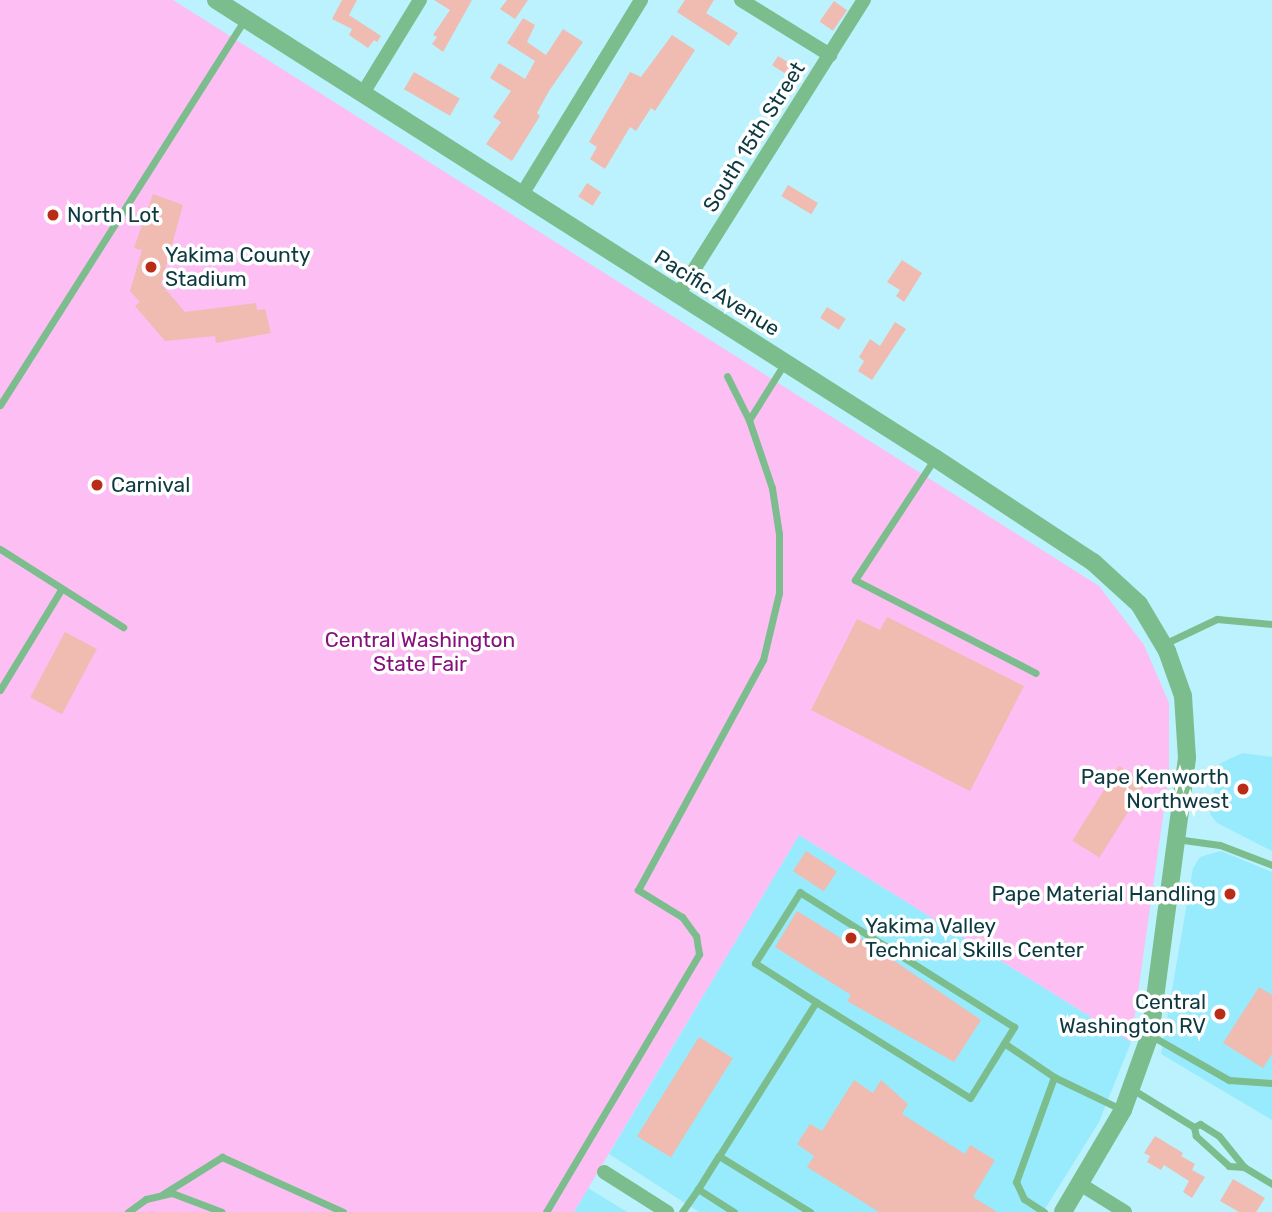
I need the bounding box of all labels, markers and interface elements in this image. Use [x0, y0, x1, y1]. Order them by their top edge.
street label: South 15th Street [698, 57, 810, 217]
place label: North Lot [67, 202, 160, 228]
marker: North Lot [45, 207, 61, 223]
place label: Yakima County Stadium [165, 242, 310, 292]
street label: Pacific Avenue [650, 244, 784, 342]
marker: Yakima County Stadium [143, 259, 159, 275]
place label: Carnival [111, 472, 190, 498]
marker: Carnival [89, 477, 105, 493]
park label: Central Washington State Fair [325, 627, 515, 677]
place label: Pape Kenworth Northwest [1081, 764, 1229, 814]
marker: Pape Kenworth Northwest [1235, 781, 1251, 797]
place label: Pape Material Handling [991, 881, 1216, 907]
marker: Pape Material Handling [1222, 886, 1238, 902]
place label: Yakima Valley Technical Skills Center [865, 913, 1084, 963]
marker: Yakima Valley Technical Skills Center [843, 930, 859, 946]
place label: Central Washington RV [1059, 989, 1206, 1039]
marker: Central Washington RV [1212, 1006, 1228, 1022]

